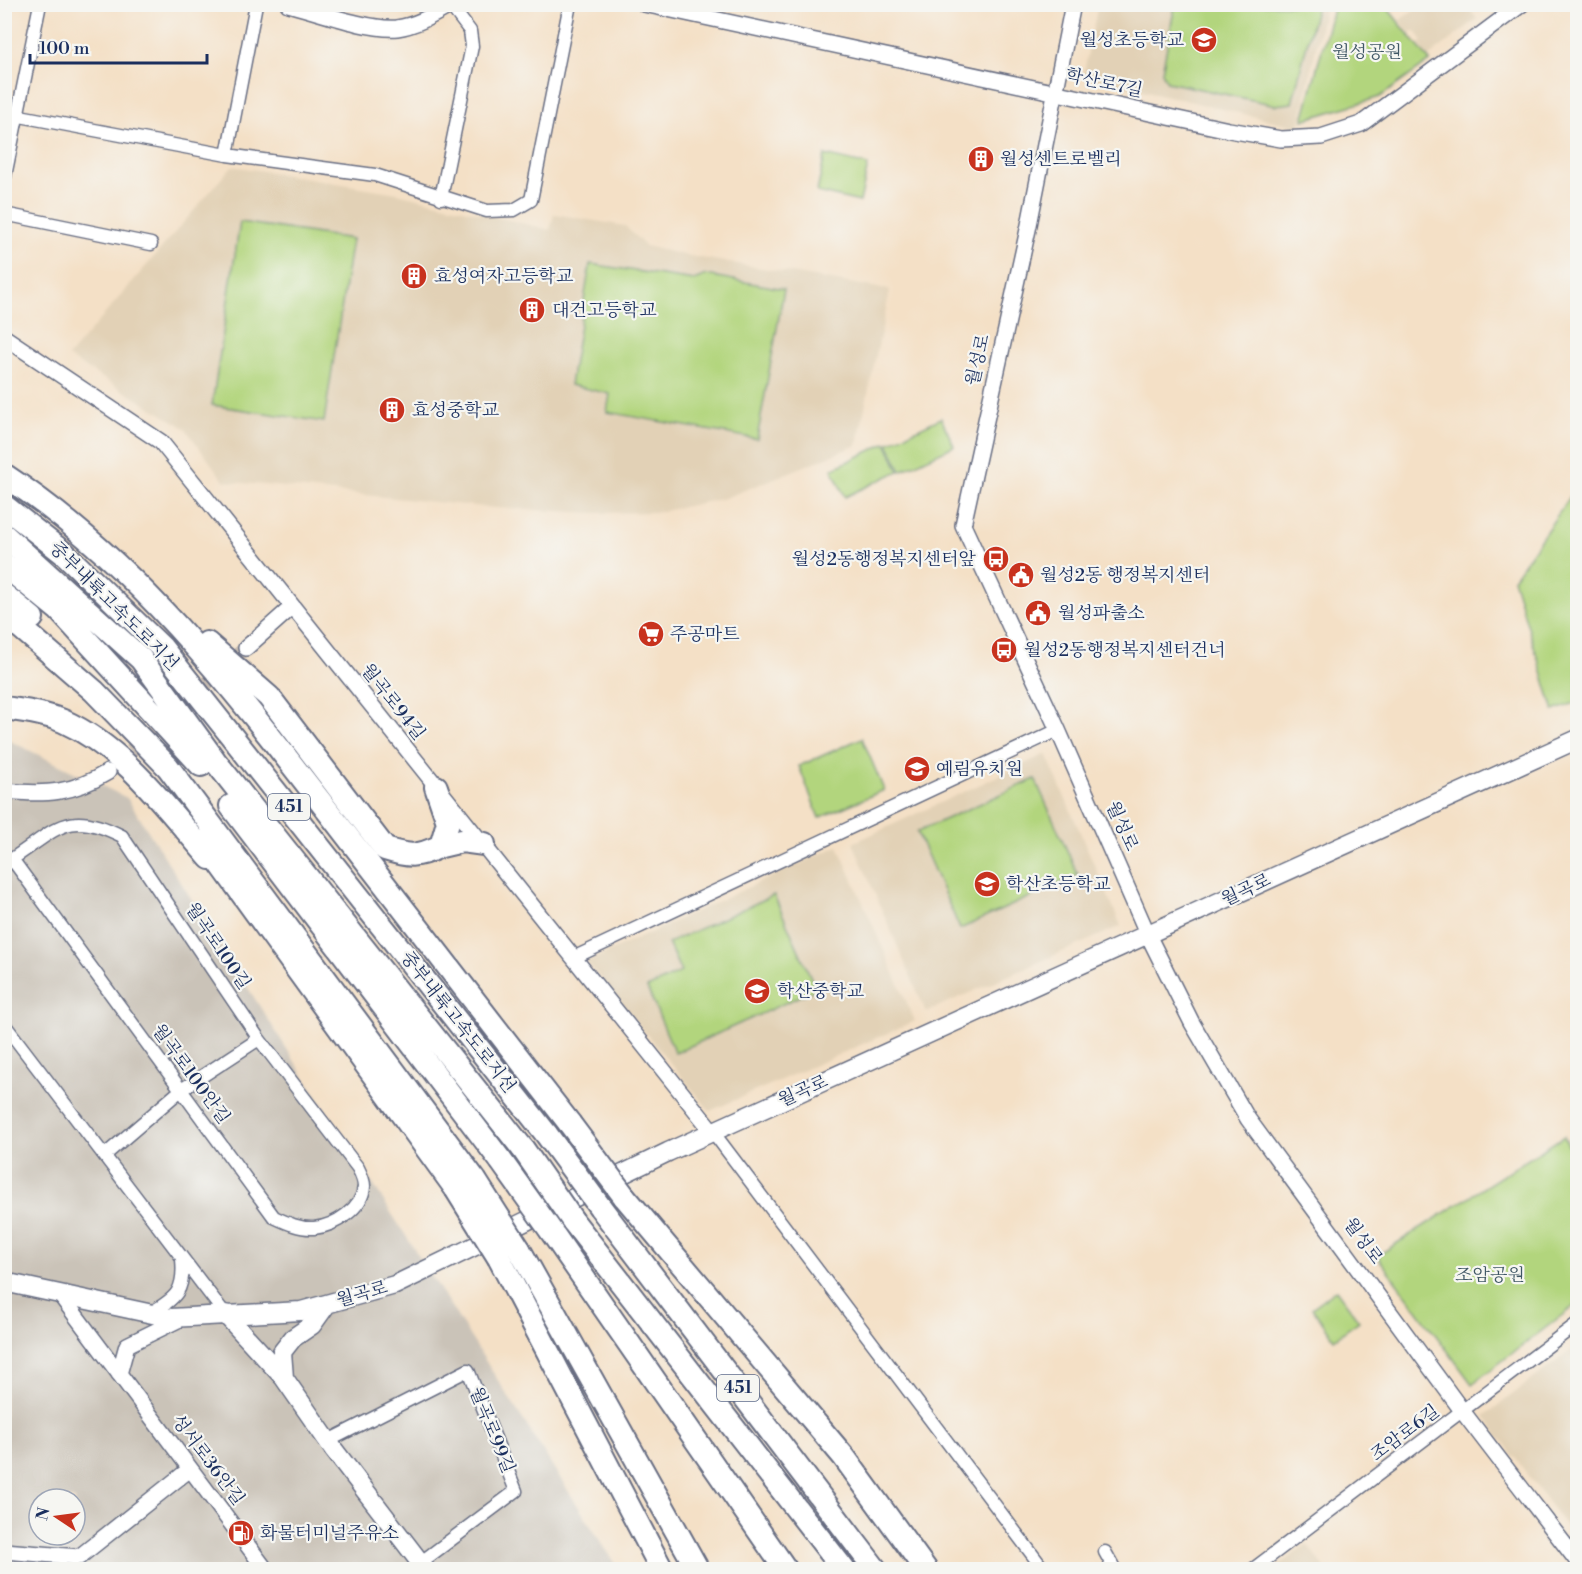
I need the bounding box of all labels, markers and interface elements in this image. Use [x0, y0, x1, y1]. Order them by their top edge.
school or university icon: 월성초등학교 [1189, 25, 1219, 55]
scale bar [30, 27, 207, 65]
place label: 월성초등학교 [1080, 29, 1185, 52]
text: 100 m [39, 37, 90, 60]
park label: 월성공원 [1332, 41, 1402, 64]
street label: 학산로7길 [1063, 64, 1145, 102]
building icon: 월성센트로벨리 [966, 144, 996, 174]
place label: 월성센트로벨리 [1000, 148, 1122, 171]
building icon: 효성여자고등학교 [399, 261, 429, 291]
place label: 효성여자고등학교 [434, 265, 574, 288]
building icon: 대건고등학교 [517, 295, 547, 325]
place label: 대건고등학교 [552, 299, 657, 322]
street label: 월성로 [961, 332, 995, 388]
building icon: 효성중학교 [377, 395, 407, 425]
place label: 효성중학교 [412, 399, 500, 422]
street label: 중부내륙고속도로지선 [44, 536, 184, 676]
bus stop icon: 월성2동행정복지센터앞 [981, 544, 1011, 574]
place label: 월성2동행정복지센터앞 [792, 548, 977, 571]
public building icon: 월성2동 행정복지센터 [1006, 560, 1036, 590]
place label: 월성2동 행정복지센터 [1040, 564, 1210, 587]
public building icon: 월성파출소 [1023, 598, 1053, 628]
place label: 월성파출소 [1058, 602, 1145, 625]
supermarket icon: 주공마트 [636, 619, 666, 649]
place label: 주공마트 [670, 623, 740, 646]
bus stop icon: 월성2동행정복지센터건너 [989, 635, 1019, 665]
place label: 월성2동행정복지센터건너 [1024, 639, 1226, 662]
street label: 월곡로94길 [356, 659, 430, 745]
school or university icon: 예림유치원 [902, 754, 932, 784]
place label: 예림유치원 [936, 758, 1023, 781]
road number: 451 [268, 794, 310, 820]
street label: 월성로 [1101, 797, 1143, 855]
school or university icon: 학산초등학교 [972, 869, 1002, 899]
street label: 월곡로 [1217, 869, 1275, 911]
place label: 학산초등학교 [1006, 873, 1111, 896]
street label: 월곡로100길 [180, 898, 256, 994]
street label: 중부내륙고속도로지선 [395, 946, 521, 1098]
school or university icon: 학산중학교 [742, 976, 772, 1006]
place label: 학산중학교 [777, 980, 865, 1003]
street label: 월곡로100안길 [147, 1020, 235, 1128]
street label: 월곡로 [774, 1070, 832, 1112]
street label: 월성로 [1338, 1213, 1388, 1269]
park label: 조암공원 [1455, 1264, 1525, 1287]
street label: 월곡로 [334, 1276, 390, 1312]
road number: 451 [717, 1375, 759, 1401]
street label: 월곡로99길 [464, 1383, 520, 1477]
street label: 조암로6길 [1366, 1400, 1444, 1466]
street label: 성서로36안길 [166, 1410, 250, 1510]
north arrow [27, 1487, 87, 1547]
text: N [32, 1505, 55, 1522]
fuel station icon: 화물터미널주유소 [226, 1518, 256, 1548]
place label: 화물터미널주유소 [260, 1522, 399, 1545]

